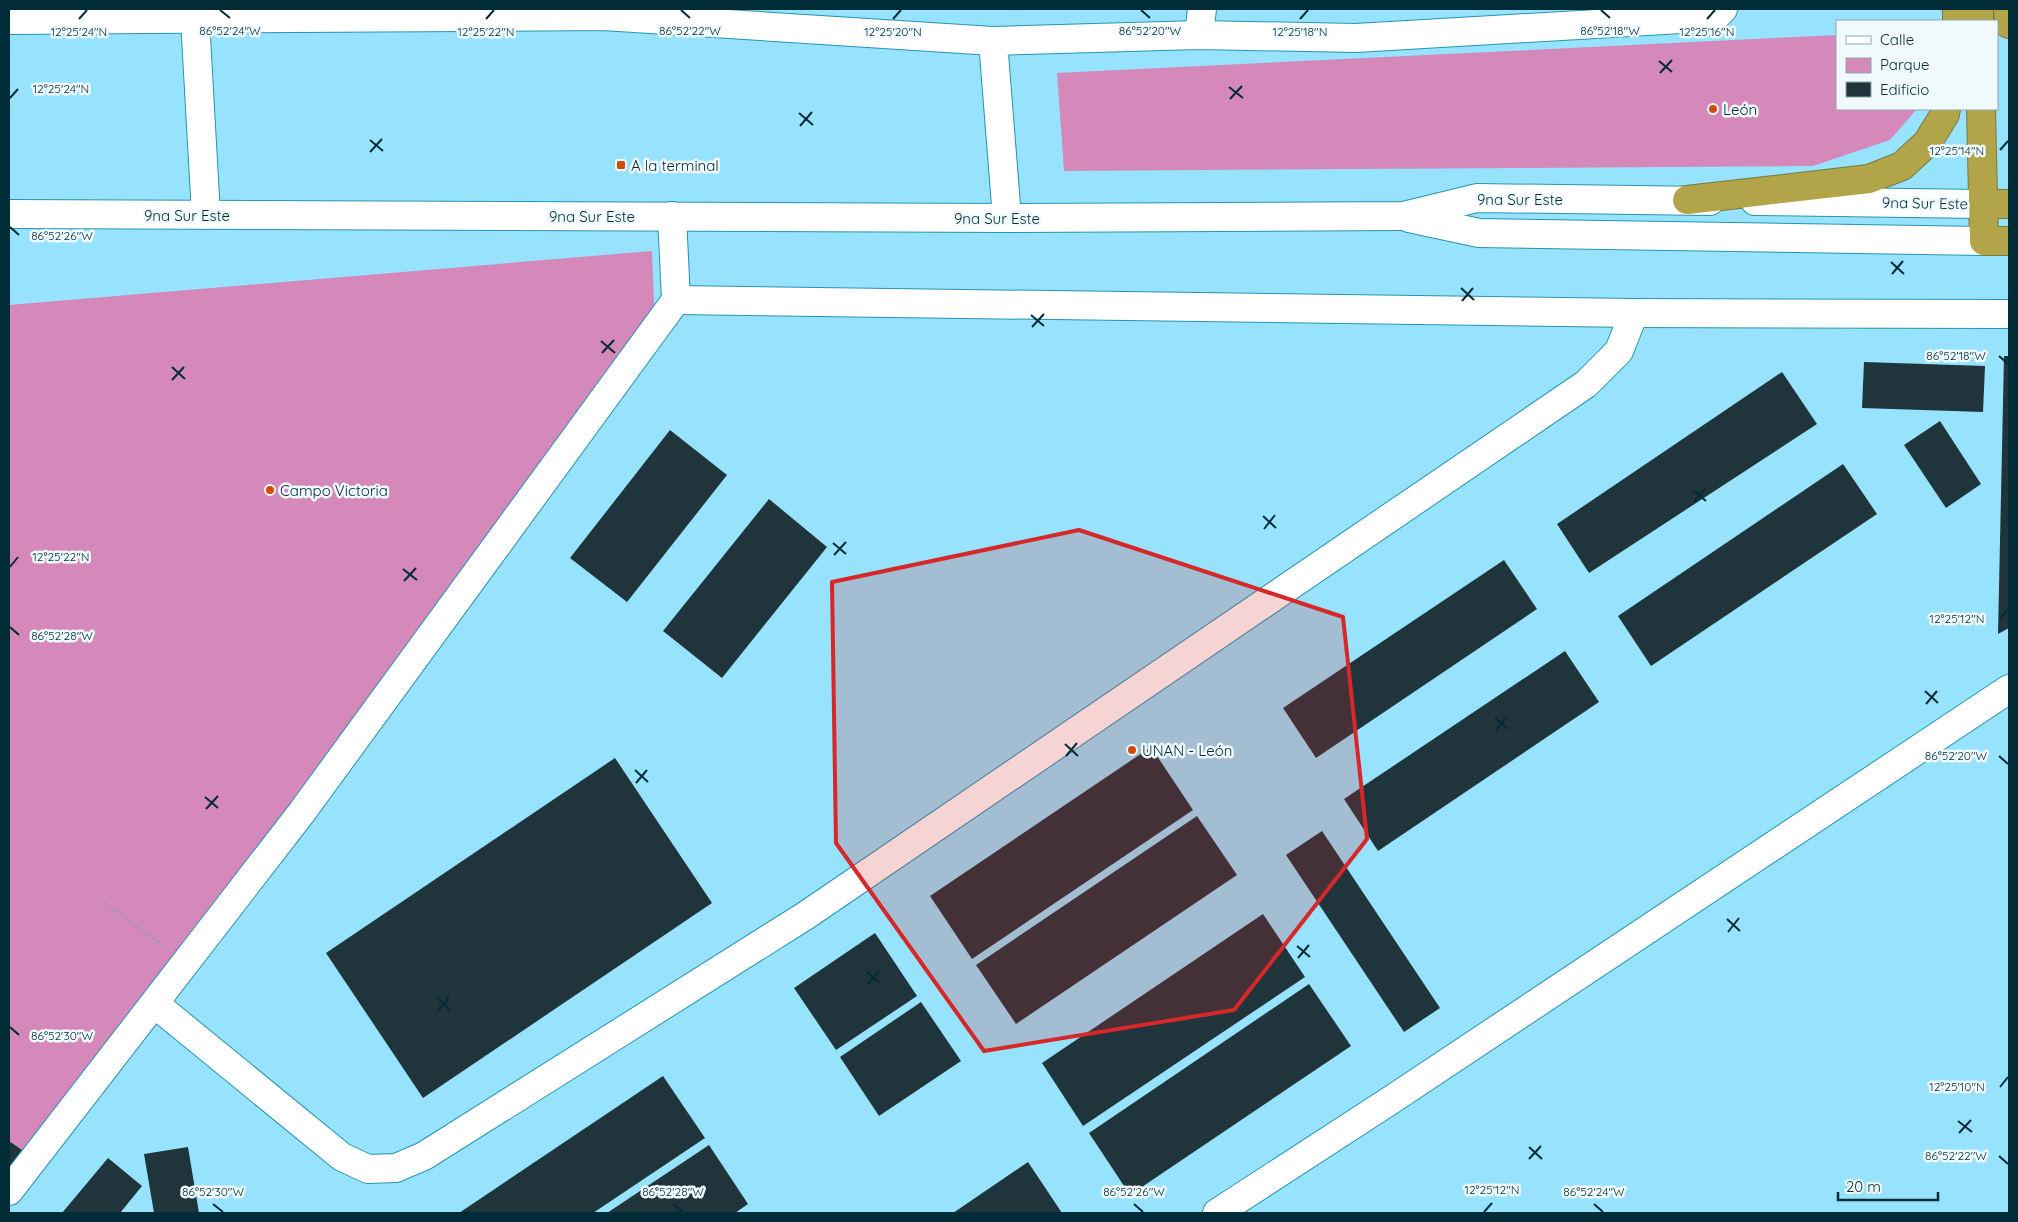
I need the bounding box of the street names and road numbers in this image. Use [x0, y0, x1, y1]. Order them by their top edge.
street label: 9na Sur Este [1477, 190, 1563, 209]
street label: 9na Sur Este [1882, 193, 1968, 213]
street label: 9na Sur Este [144, 206, 230, 225]
street label: 9na Sur Este [549, 207, 635, 226]
street label: 9na Sur Este [954, 209, 1040, 228]

